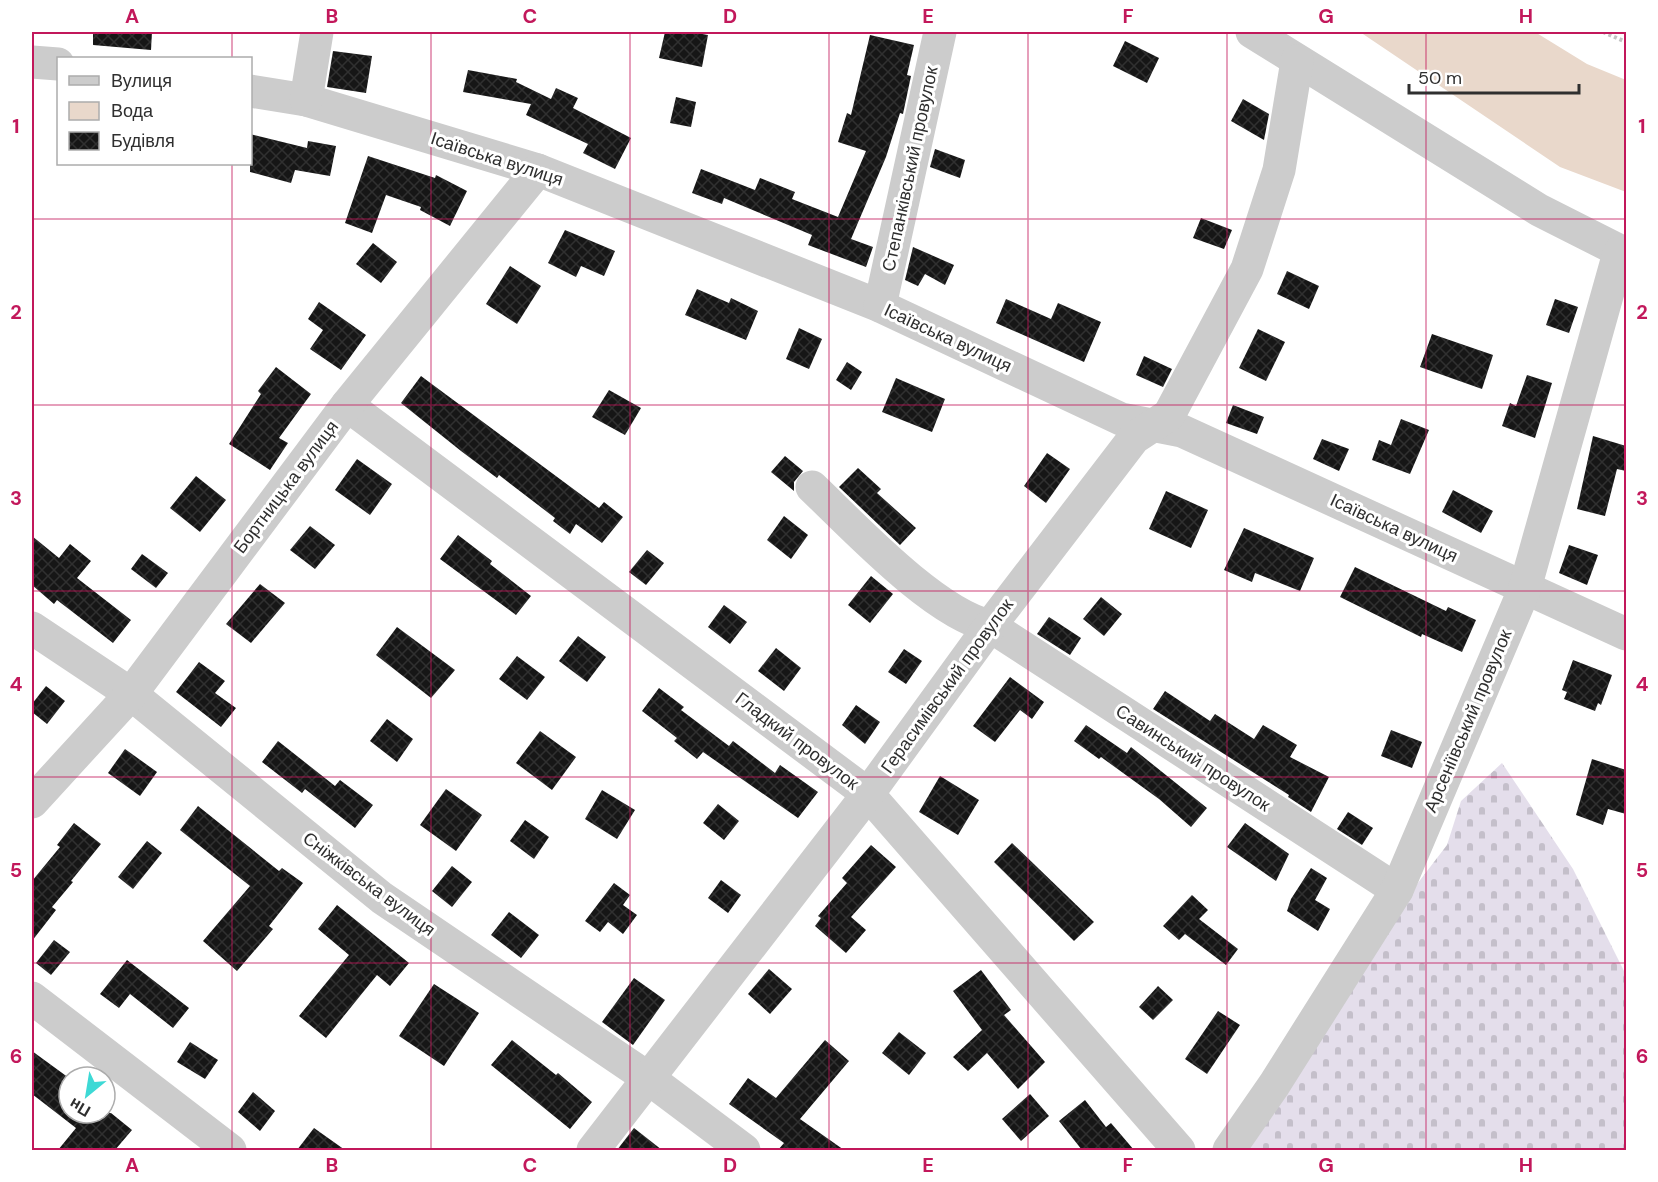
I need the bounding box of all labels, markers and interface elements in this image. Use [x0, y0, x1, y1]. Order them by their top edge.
text: A [125, 3, 139, 29]
text: B [326, 3, 338, 29]
text: C [523, 3, 537, 29]
text: D [723, 3, 737, 29]
text: E [922, 3, 934, 29]
text: F [1122, 3, 1134, 29]
text: G [1318, 3, 1334, 29]
text: H [1519, 3, 1533, 29]
legend [57, 57, 252, 165]
scale bar [1409, 57, 1578, 95]
street label: Степанківський провулок [877, 64, 944, 274]
text: 50 m [1418, 66, 1462, 90]
text: Вулиця [111, 69, 172, 93]
text: Вода [111, 99, 154, 123]
text: 1 [12, 113, 20, 139]
text: 1 [1638, 113, 1646, 139]
street label: Ісаївська вулиця [428, 126, 566, 192]
text: Будівля [111, 129, 175, 153]
street label: Ісаївська вулиця [880, 298, 1016, 378]
text: 2 [10, 299, 22, 325]
text: 2 [1636, 299, 1648, 325]
street label: Бортницька вулиця [228, 416, 344, 558]
text: 3 [10, 485, 22, 511]
text: 3 [1636, 485, 1648, 511]
street label: Ісаївська вулиця [1326, 488, 1462, 568]
street label: Герасимівський провулок [875, 594, 1019, 778]
street label: Арсеніївський провулок [1419, 626, 1518, 816]
text: 4 [10, 671, 23, 697]
text: 4 [1636, 671, 1649, 697]
street label: Гладкий провулок [730, 687, 864, 795]
street label: Савинський провулок [1111, 699, 1275, 817]
street label: Сніжківська вулиця [298, 826, 440, 942]
text: 5 [10, 857, 22, 883]
text: 5 [1636, 857, 1648, 883]
text: 6 [10, 1043, 22, 1069]
text: 6 [1636, 1043, 1648, 1069]
north arrow [57, 1065, 117, 1125]
text: Пн [65, 1093, 94, 1122]
text: A [125, 1152, 139, 1178]
text: B [326, 1152, 338, 1178]
text: C [523, 1152, 537, 1178]
text: D [723, 1152, 737, 1178]
text: E [922, 1152, 934, 1178]
text: F [1122, 1152, 1134, 1178]
text: G [1318, 1152, 1334, 1178]
text: H [1519, 1152, 1533, 1178]

